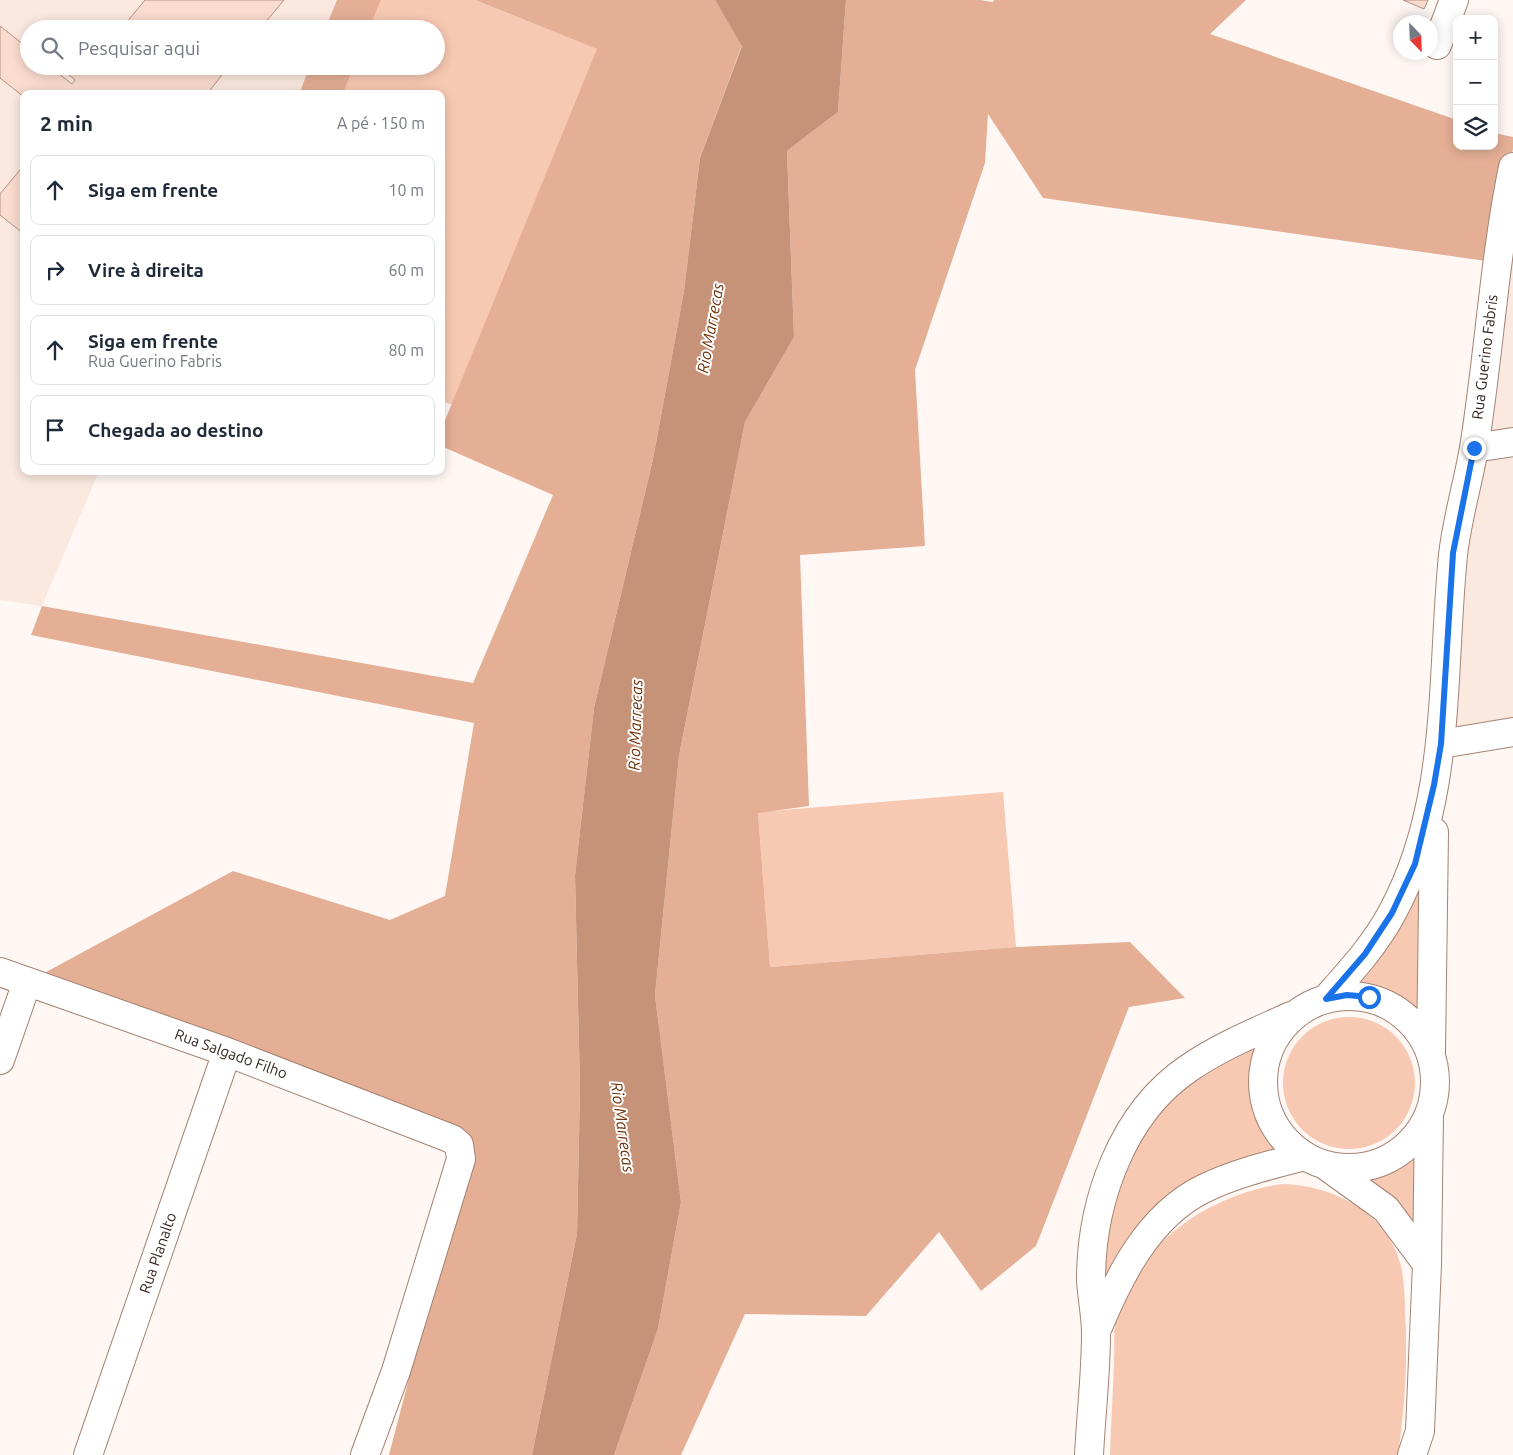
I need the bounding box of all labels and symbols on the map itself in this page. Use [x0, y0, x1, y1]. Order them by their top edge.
north arrow [1393, 15, 1438, 60]
water label: Rio Marrecas [693, 281, 727, 375]
street label: Rua Guerino Fabris [1468, 294, 1501, 420]
route end [1463, 437, 1486, 460]
water label: Rio Marrecas [624, 679, 646, 771]
route start [1358, 986, 1381, 1009]
street label: Rua Salgado Filho [172, 1025, 290, 1082]
water label: Rio Marrecas [608, 1081, 638, 1174]
street label: Rua Planalto [136, 1210, 179, 1296]

